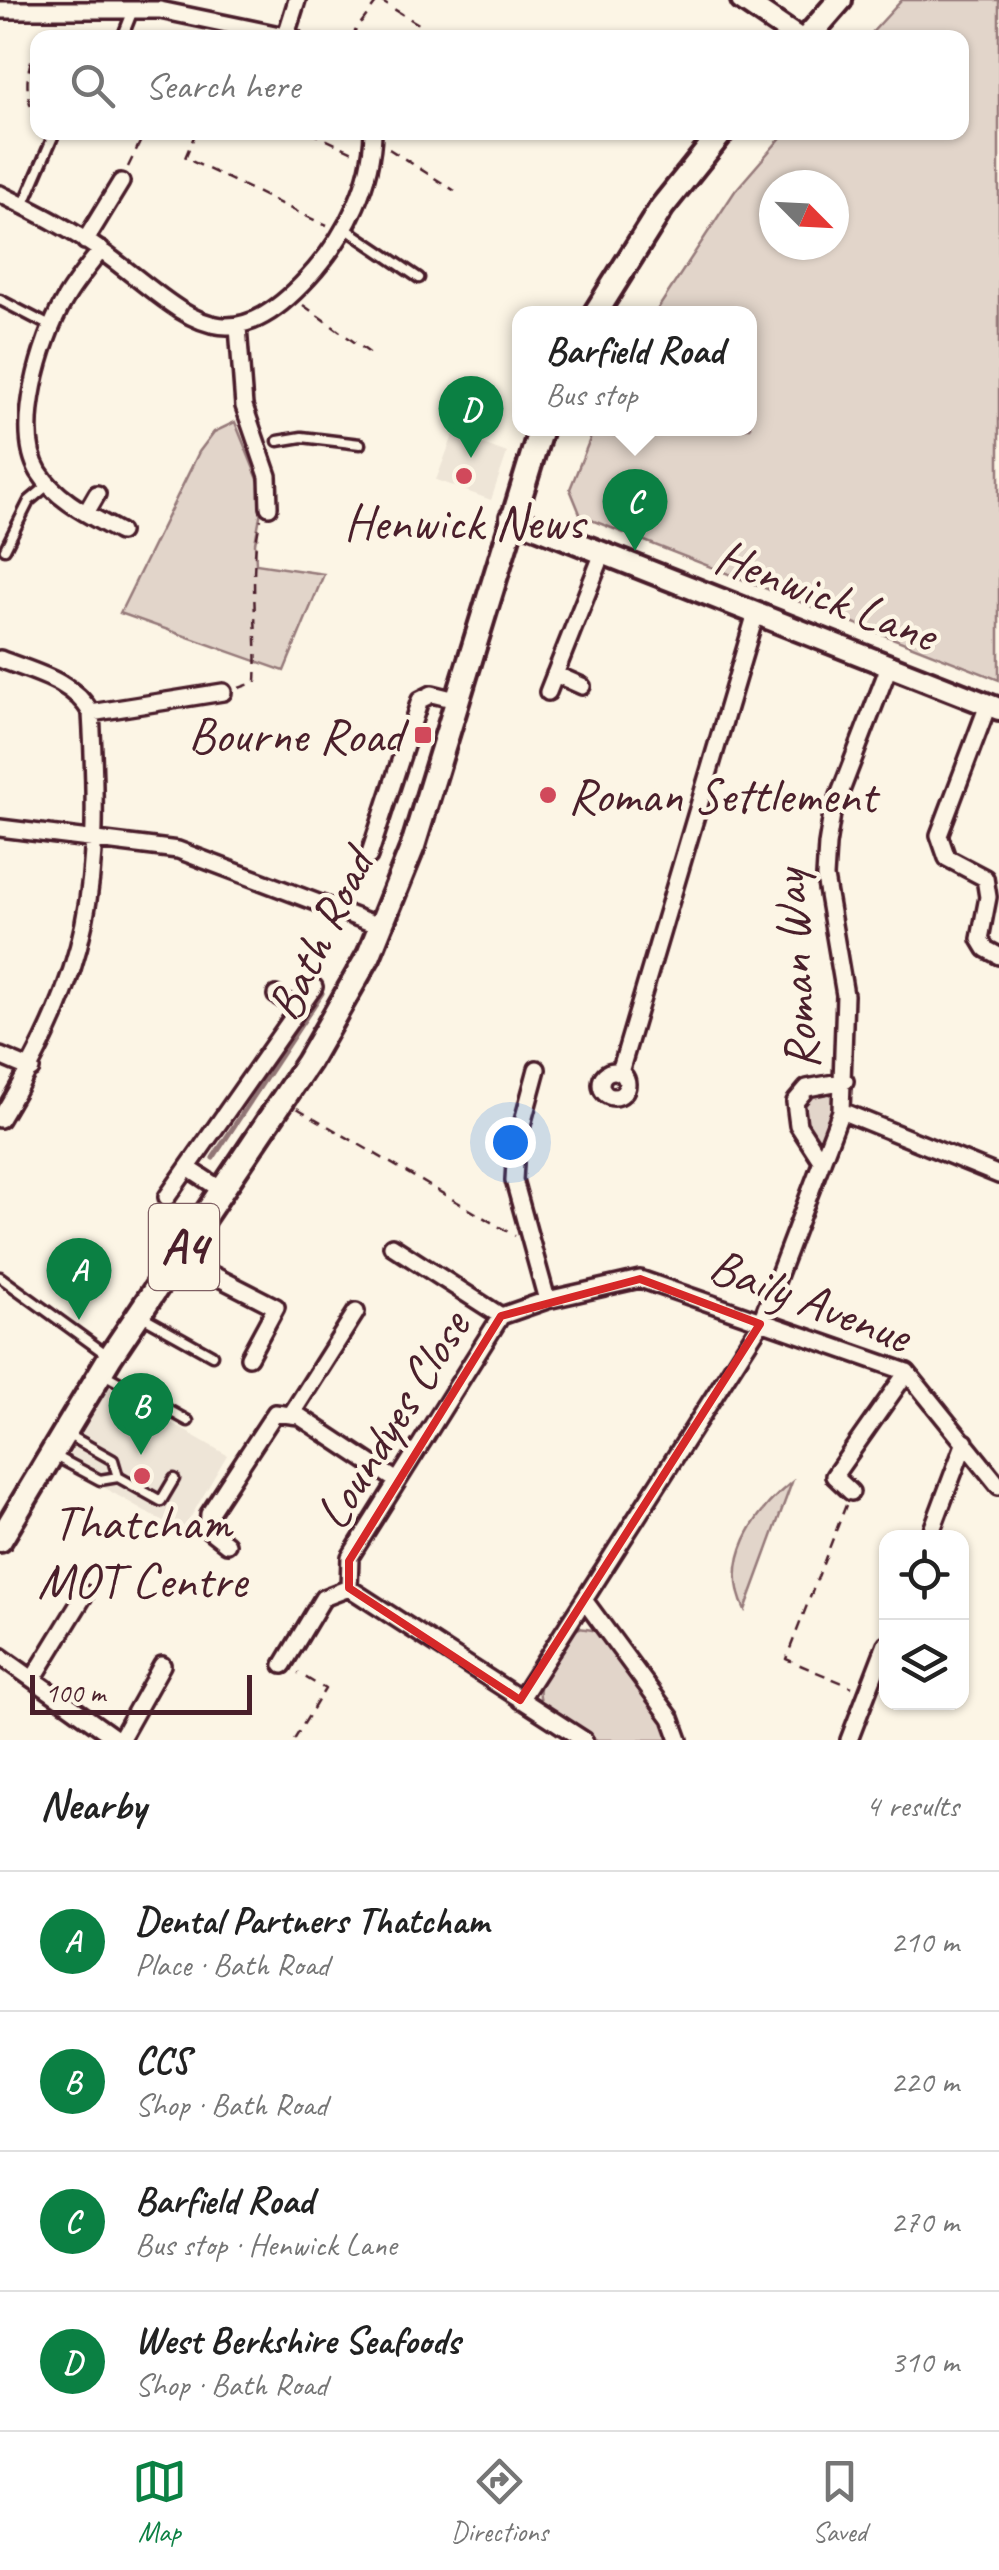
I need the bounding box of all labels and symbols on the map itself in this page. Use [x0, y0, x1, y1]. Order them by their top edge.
north arrow [759, 170, 849, 260]
pin: D [438, 376, 504, 458]
marker: Henwick News [453, 465, 475, 487]
pin: C [602, 468, 668, 551]
place label: Henwick News [344, 491, 588, 554]
street label: Henwick Lane [707, 524, 949, 667]
place label: Bourne Road [188, 704, 409, 767]
marker: Bourne Road [412, 724, 434, 746]
place label: Roman Settlement [568, 764, 881, 827]
marker: Roman Settlement [537, 784, 559, 806]
street label: Bath Road [252, 834, 391, 1031]
street label: Roman Way [756, 864, 833, 1072]
your location [485, 1117, 536, 1168]
road number: A4 [149, 1204, 219, 1290]
street label: Baily Avenue [701, 1233, 922, 1368]
pin: A [46, 1238, 112, 1320]
street label: Loundyes Close [300, 1297, 485, 1541]
pin: B [108, 1372, 174, 1455]
marker: Thatcham MOT Centre [131, 1465, 153, 1487]
place label: Thatcham MOT Centre [38, 1491, 249, 1612]
scale bar [30, 1670, 252, 1714]

